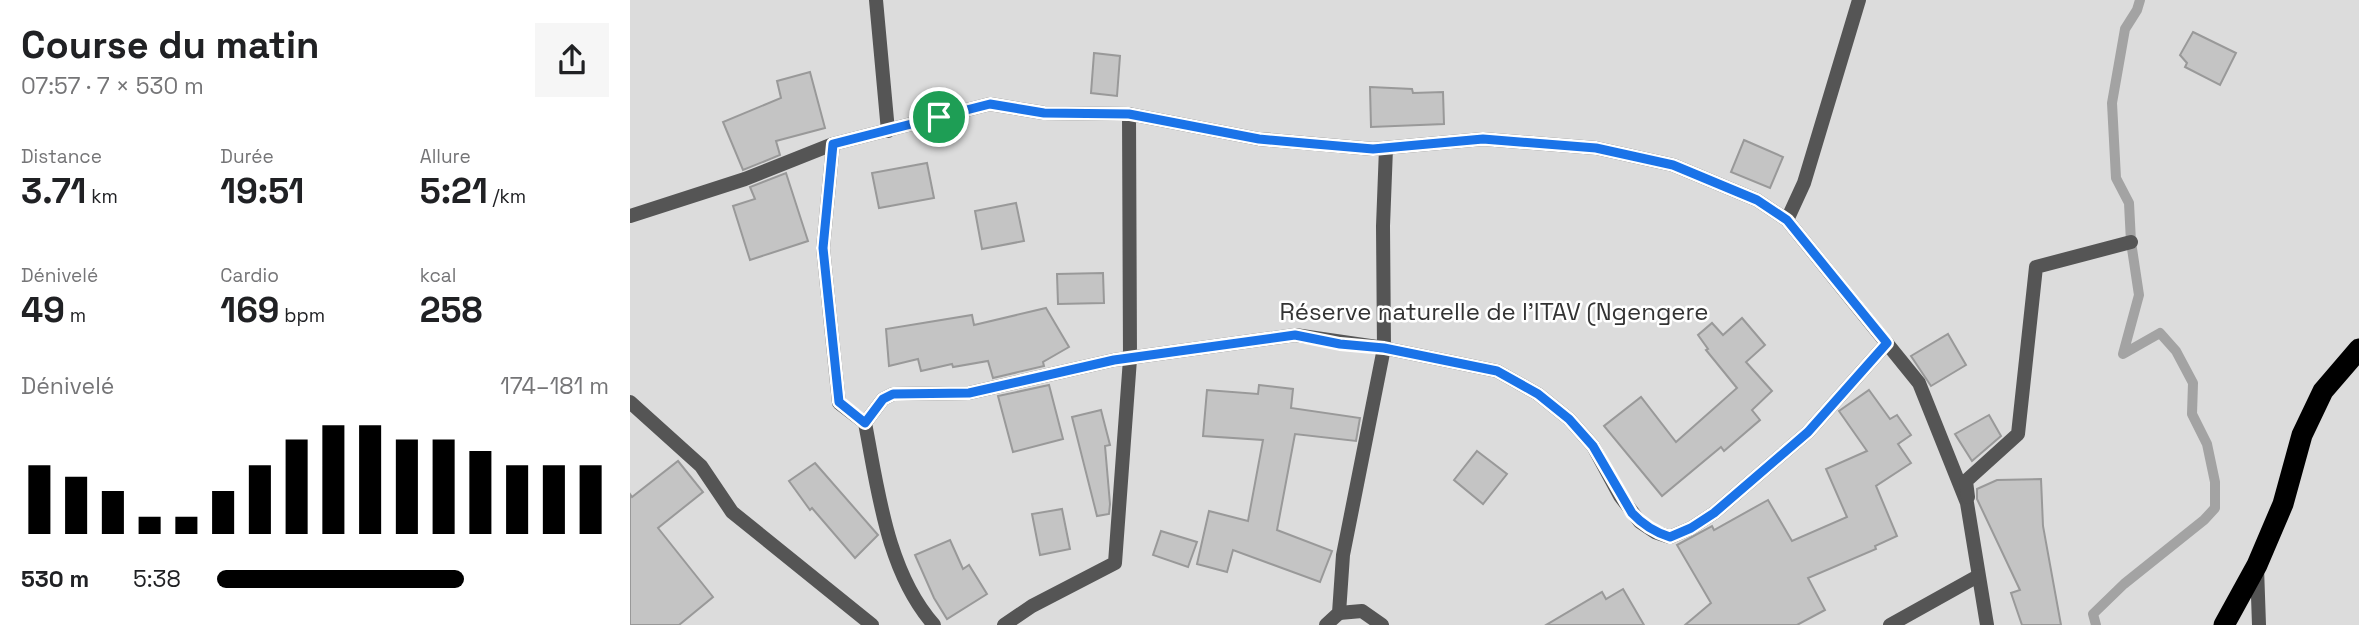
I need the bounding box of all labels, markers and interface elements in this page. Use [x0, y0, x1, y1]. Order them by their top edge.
text: Course du matin [21, 21, 319, 69]
button: share [535, 23, 609, 97]
text: 07:57 · 7 × 530 m [21, 71, 204, 101]
pin [909, 87, 969, 147]
icon: arrive [920, 98, 958, 136]
text: Distance [21, 144, 102, 169]
text: Durée [220, 144, 274, 169]
text: Allure [420, 144, 471, 169]
text: 3.71 [21, 169, 86, 213]
text: 19:51 [220, 169, 304, 213]
text: 5:21 [420, 169, 488, 213]
text: km [86, 184, 118, 209]
text: /km [488, 184, 526, 209]
text: Dénivelé [21, 263, 98, 288]
text: Cardio [220, 263, 279, 288]
text: kcal [420, 263, 456, 288]
text: 49 [21, 288, 65, 332]
text: 169 [220, 288, 279, 332]
text: 258 [420, 288, 482, 332]
park label: Réserve naturelle de l'ITAV (Ngengere [1280, 296, 1708, 327]
text: m [65, 303, 86, 328]
text: bpm [279, 303, 325, 328]
text: Dénivelé [21, 371, 114, 401]
text: 174–181 m [500, 371, 609, 401]
text: 530 m [21, 564, 89, 594]
text: 5:38 [133, 564, 181, 594]

